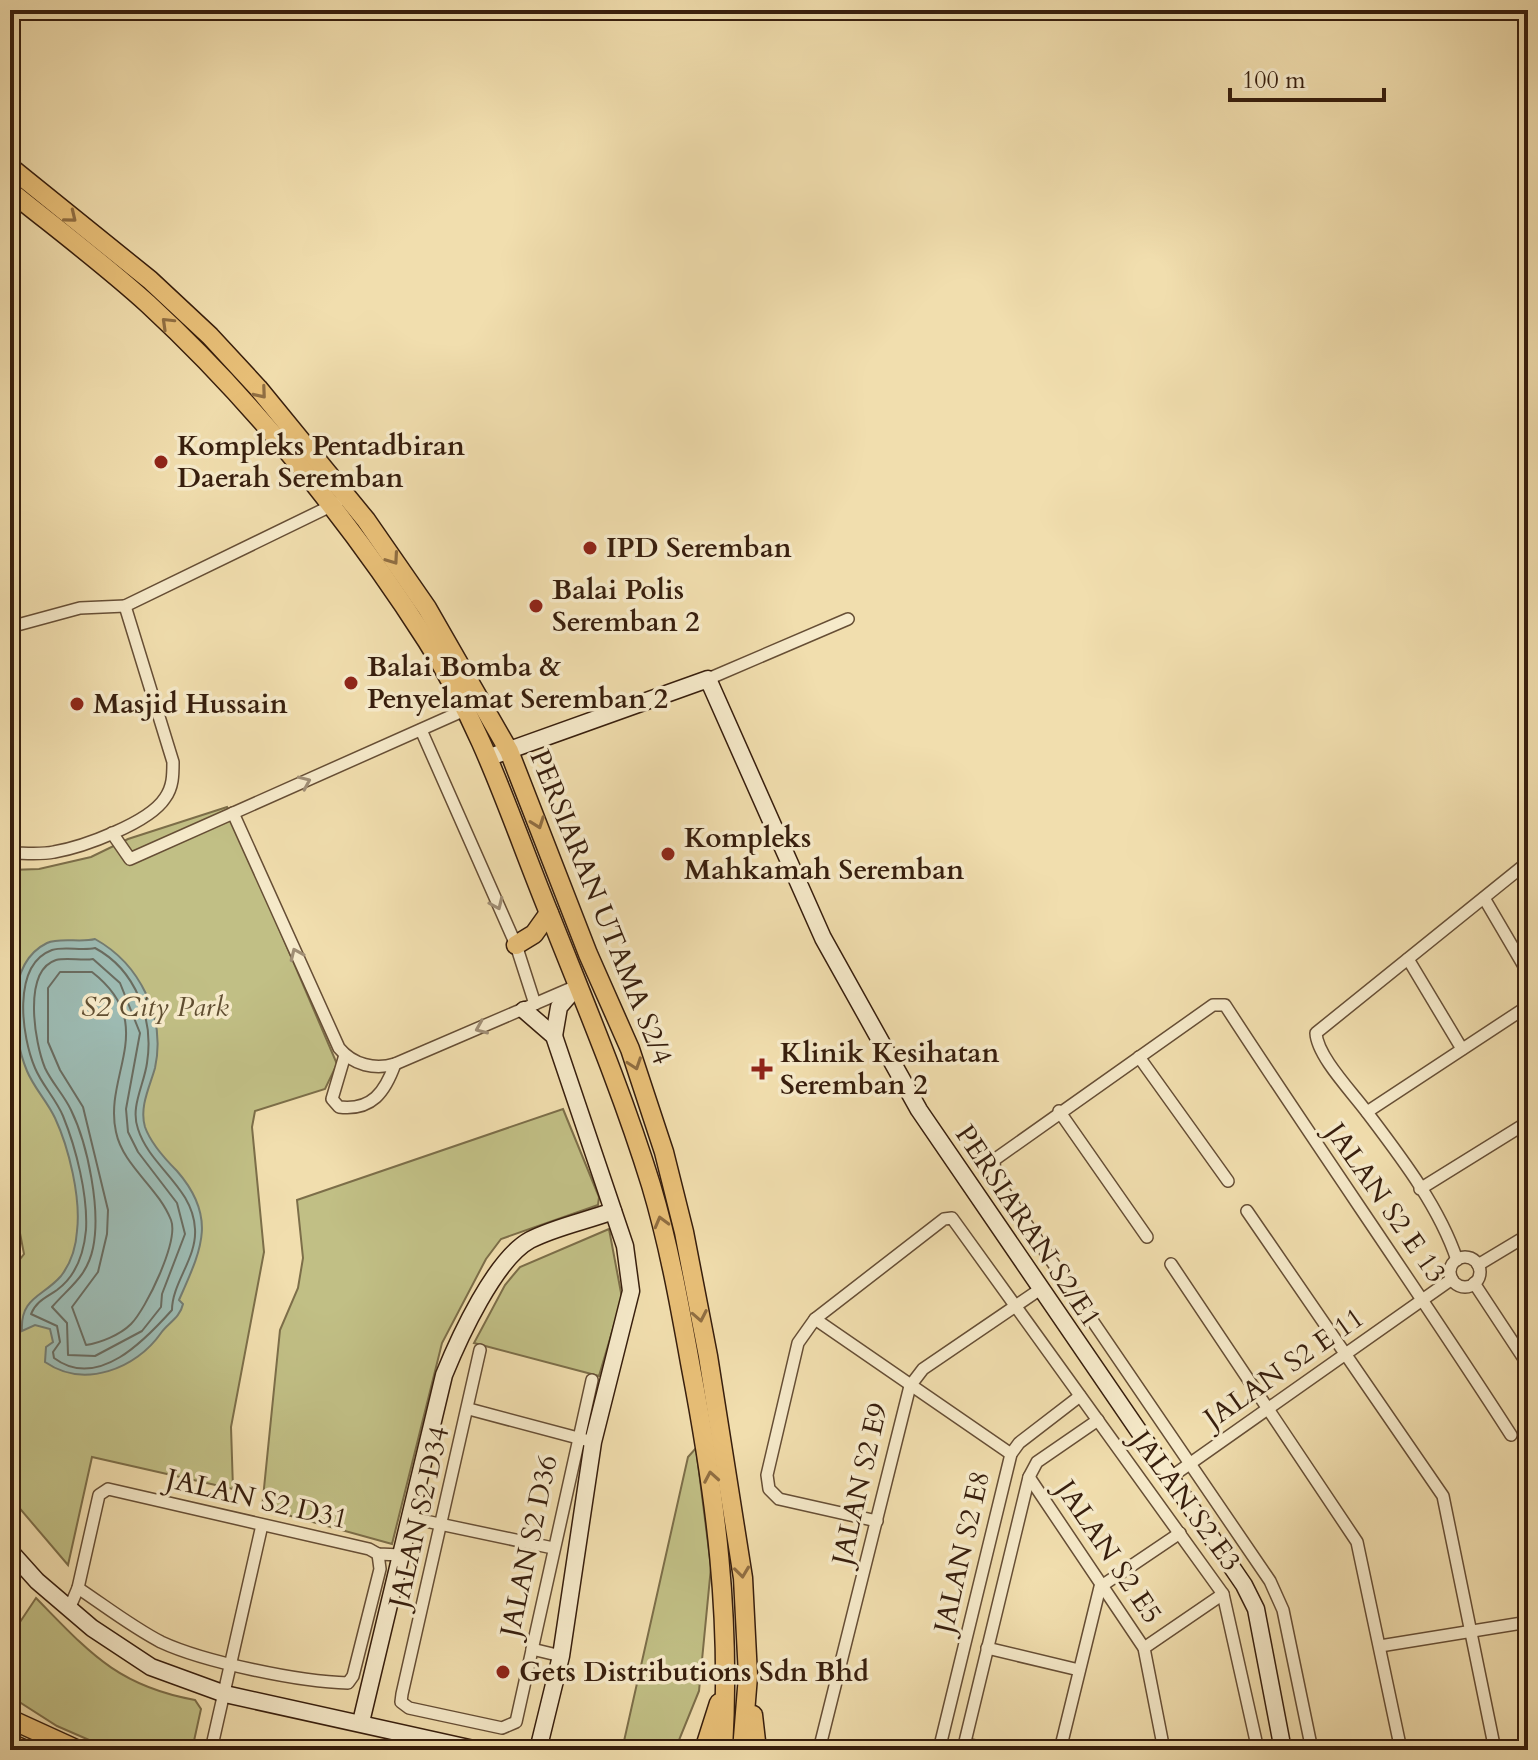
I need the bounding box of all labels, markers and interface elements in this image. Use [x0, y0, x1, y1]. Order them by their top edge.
scale bar [1230, 52, 1384, 102]
text: 100 m [1242, 64, 1306, 97]
one-way arrow [61, 207, 76, 221]
one-way arrow [162, 318, 176, 333]
one-way arrow [251, 383, 266, 398]
place label: Kompleks Pentadbiran Daerah Seremban [177, 427, 465, 497]
marker: Kompleks Pentadbiran Daerah Seremban [152, 453, 170, 471]
place label: IPD Seremban [606, 529, 792, 567]
marker: IPD Seremban [581, 539, 599, 557]
one-way arrow [383, 551, 398, 565]
place label: Balai Polis Seremban 2 [552, 571, 700, 641]
marker: Balai Polis Seremban 2 [527, 597, 545, 615]
place label: Balai Bomba & Penyelamat Seremban 2 [367, 648, 668, 718]
marker: Balai Bomba & Penyelamat Seremban 2 [342, 674, 360, 692]
place label: Masjid Hussain [93, 685, 288, 723]
marker: Masjid Hussain [68, 695, 86, 713]
street label: PERSIARAN UTAMA S2/4 [520, 744, 682, 1070]
one-way arrow [297, 775, 311, 791]
one-way arrow [528, 815, 545, 829]
place label: Kompleks Mahkamah Seremban [684, 819, 964, 889]
marker: Kompleks Mahkamah Seremban [659, 845, 677, 863]
one-way arrow [488, 896, 504, 910]
one-way arrow [289, 948, 305, 962]
park label: S2 City Park [81, 988, 229, 1026]
one-way arrow [475, 1018, 489, 1034]
place label: Klinik Kesihatan Seremban 2 [780, 1034, 1000, 1104]
one-way arrow [625, 1057, 641, 1071]
marker: Klinik Kesihatan Seremban 2 [751, 1058, 773, 1080]
street label: JALAN S2 E 13 [1315, 1112, 1455, 1291]
street label: PERSIARAN S2/E1 [946, 1117, 1110, 1335]
one-way arrow [653, 1216, 670, 1230]
street label: JALAN S2 E 11 [1193, 1299, 1372, 1439]
one-way arrow [691, 1309, 708, 1322]
street label: JALAN S2 E9 [822, 1399, 897, 1573]
street label: JALAN S2 E3 [1120, 1420, 1250, 1579]
street label: JALAN S2 D34 [379, 1423, 458, 1615]
street label: JALAN S2 D36 [490, 1452, 567, 1644]
street label: JALAN S2 D31 [159, 1459, 351, 1538]
street label: JALAN S2 E8 [924, 1467, 999, 1641]
one-way arrow [704, 1470, 721, 1484]
street label: JALAN S2 E5 [1045, 1470, 1171, 1631]
one-way arrow [733, 1565, 750, 1579]
place label: Gets Distributions Sdn Bhd [519, 1653, 869, 1691]
marker: Gets Distributions Sdn Bhd [494, 1663, 512, 1681]

